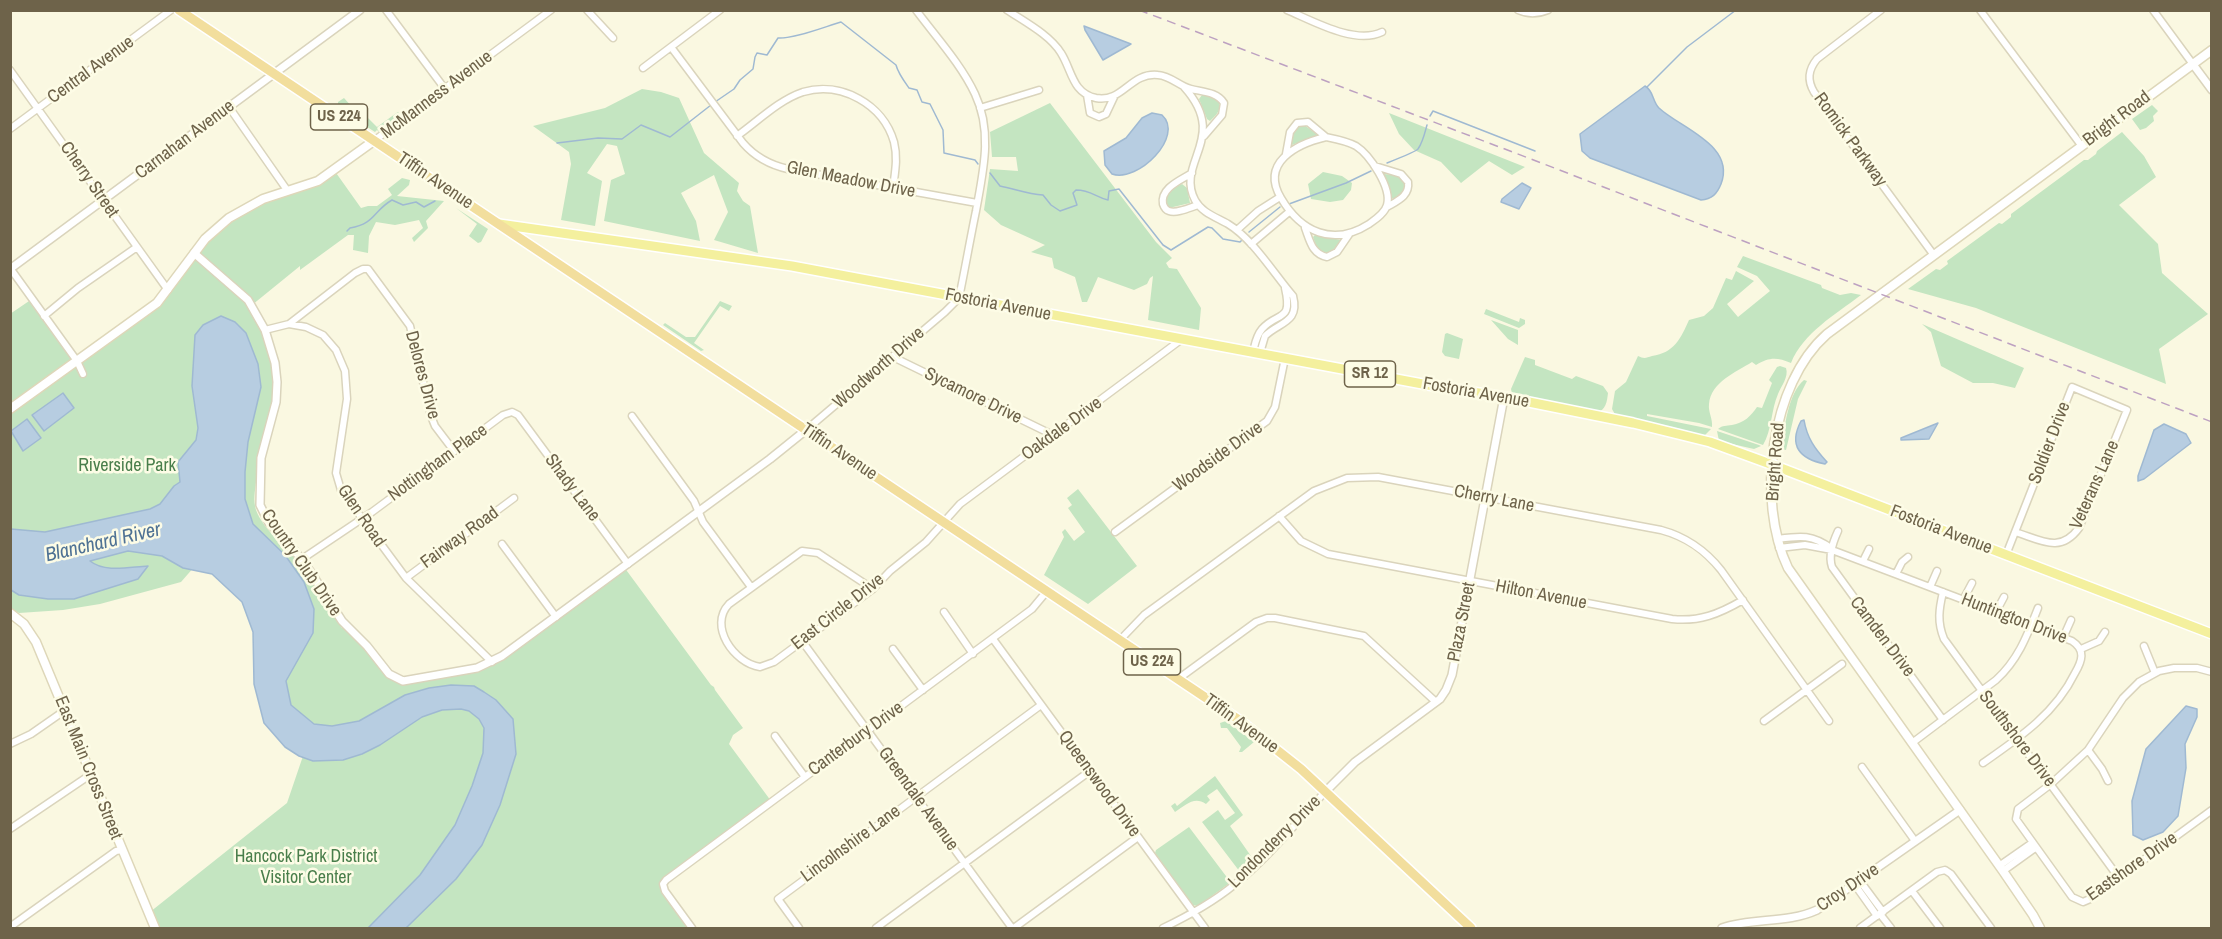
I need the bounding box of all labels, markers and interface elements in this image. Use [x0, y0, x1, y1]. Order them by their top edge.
street label: Central Avenue [44, 31, 138, 109]
street label: McManness Avenue [377, 46, 497, 144]
street label: Bright Road [2079, 87, 2155, 151]
street label: Romick Parkway [1809, 89, 1891, 191]
street label: Carnahan Avenue [131, 96, 239, 184]
road number: US 224 [310, 104, 368, 130]
street label: Cherry Street [55, 138, 123, 222]
street label: Tiffin Avenue [393, 148, 477, 214]
street label: Glen Meadow Drive [785, 157, 917, 203]
street label: Fostoria Avenue [943, 284, 1053, 326]
street label: Woodworth Drive [829, 323, 929, 413]
street label: Delores Drive [400, 329, 444, 421]
road number: SR 12 [1344, 361, 1396, 387]
street label: Sycamore Drive [921, 363, 1025, 429]
street label: Fostoria Avenue [1421, 373, 1531, 413]
street label: Oakdale Drive [1017, 393, 1107, 465]
street label: Soldier Drive [2024, 399, 2076, 487]
street label: Woodside Drive [1169, 417, 1267, 497]
street label: Tiffin Avenue [797, 419, 881, 485]
street label: Nottingham Place [384, 420, 492, 506]
street label: Bright Road [1762, 422, 1790, 502]
street label: Veterans Lane [2066, 437, 2124, 533]
street label: Shady Lane [540, 450, 604, 526]
park label: Riverside Park [78, 455, 176, 477]
street label: Glen Road [332, 481, 390, 551]
street label: Cherry Lane [1452, 481, 1536, 517]
street label: Fostoria Avenue [1887, 501, 1995, 559]
street label: Fairway Road [417, 502, 503, 574]
street label: Country Club Drive [256, 505, 346, 621]
water label: Blanchard River [43, 518, 163, 568]
street label: East Circle Drive [787, 569, 889, 655]
street label: Hilton Avenue [1494, 576, 1588, 614]
street label: Plaza Street [1444, 580, 1480, 664]
street label: Huntington Drive [1958, 589, 2070, 649]
street label: Camden Drive [1845, 593, 1919, 681]
road number: US 224 [1124, 649, 1180, 675]
street label: Southshore Drive [1974, 687, 2060, 791]
street label: Tiffin Avenue [1199, 690, 1283, 758]
street label: East Main Cross Street [49, 693, 127, 843]
street label: Canterbury Drive [804, 697, 908, 781]
street label: Queenswood Drive [1053, 727, 1145, 841]
street label: Greendale Avenue [873, 743, 963, 855]
street label: Londonderry Drive [1224, 791, 1326, 893]
street label: Lincolnshire Lane [797, 801, 905, 887]
street label: Eastshore Drive [2082, 828, 2182, 906]
park label: Hancock Park District Visitor Center [235, 846, 377, 888]
street label: Croy Drive [1813, 859, 1883, 917]

